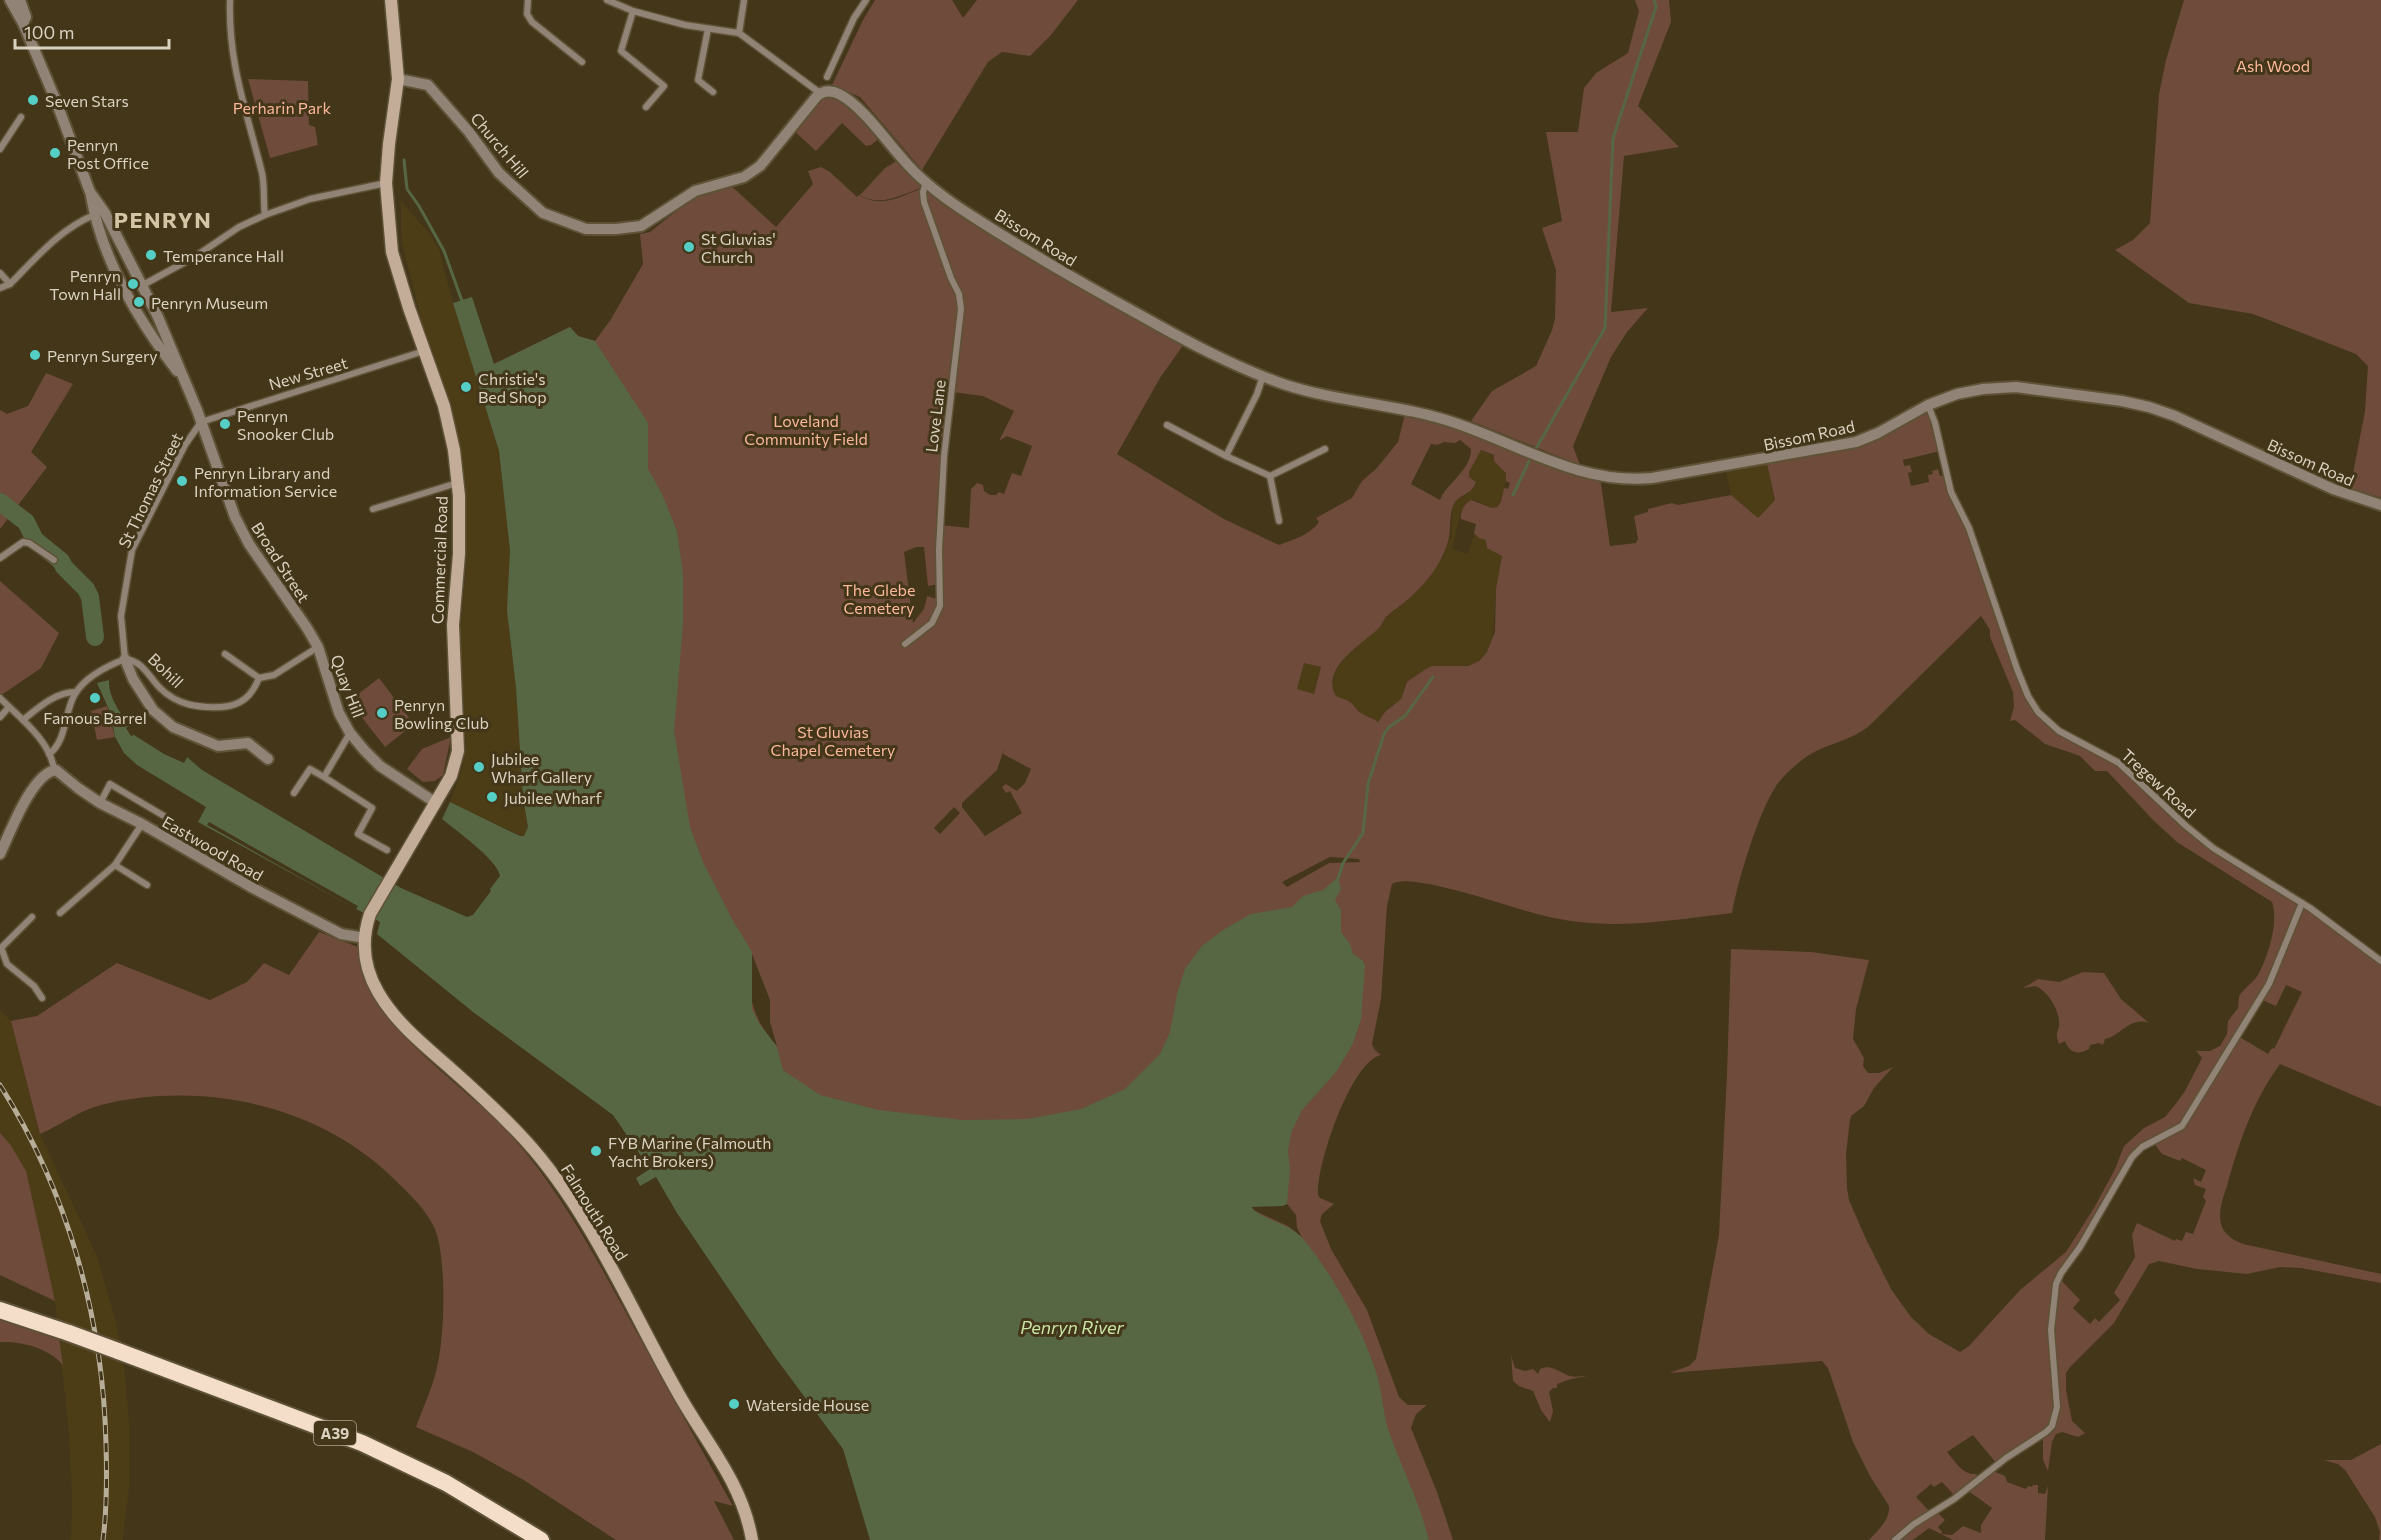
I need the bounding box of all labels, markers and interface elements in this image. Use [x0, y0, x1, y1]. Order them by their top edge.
scale bar [15, 12, 170, 50]
text: 100 m [24, 21, 74, 43]
park label: Ash Wood [2236, 56, 2310, 75]
place label: Seven Stars [45, 91, 129, 110]
marker: Seven Stars [26, 93, 40, 107]
park label: Perharin Park [233, 98, 331, 117]
street label: Church Hill [467, 108, 533, 182]
place label: Penryn Post Office [67, 135, 149, 172]
marker: Penryn Post Office [48, 146, 62, 160]
street label: Bissom Road [992, 204, 1080, 270]
district label: PENRYN [114, 206, 212, 233]
place label: St Gluvias' Church [701, 229, 776, 266]
marker: St Gluvias' Church [682, 240, 696, 254]
place label: Temperance Hall [163, 246, 284, 265]
marker: Temperance Hall [144, 248, 158, 262]
place label: Penryn Town Hall [49, 266, 121, 303]
marker: Penryn Town Hall [126, 277, 140, 291]
place label: Penryn Museum [151, 293, 268, 312]
marker: Penryn Museum [132, 295, 146, 309]
place label: Penryn Surgery [47, 346, 158, 365]
marker: Penryn Surgery [28, 348, 42, 362]
street label: New Street [266, 353, 350, 393]
place label: Christie's Bed Shop [478, 369, 547, 406]
street label: Love Lane [921, 379, 949, 453]
marker: Christie's Bed Shop [459, 380, 473, 394]
place label: Penryn Snooker Club [237, 406, 334, 443]
park label: Loveland Community Field [744, 411, 868, 448]
street label: Bissom Road [1762, 416, 1856, 454]
marker: Penryn Snooker Club [218, 417, 232, 431]
street label: St Thomas Street [114, 429, 186, 551]
street label: Bissom Road [2265, 434, 2357, 490]
place label: Penryn Library and Information Service [194, 463, 337, 500]
marker: Penryn Library and Information Service [175, 474, 189, 488]
street label: Commercial Road [427, 496, 451, 624]
street label: Broad Street [248, 518, 314, 606]
park label: The Glebe Cemetery [842, 580, 916, 617]
street label: Bohill [145, 649, 187, 691]
street label: Quay Hill [327, 652, 369, 720]
marker: Famous Barrel [88, 691, 102, 705]
place label: Penryn Bowling Club [394, 695, 489, 732]
marker: Penryn Bowling Club [375, 706, 389, 720]
place label: Famous Barrel [43, 708, 147, 727]
park label: St Gluvias Chapel Cemetery [771, 722, 895, 759]
street label: Tregew Road [2118, 745, 2200, 821]
place label: Jubilee Wharf Gallery [491, 749, 592, 786]
marker: Jubilee Wharf Gallery [472, 760, 486, 774]
place label: Jubilee Wharf [504, 788, 602, 807]
marker: Jubilee Wharf [485, 790, 499, 804]
street label: Eastwood Road [159, 812, 267, 884]
place label: FYB Marine (Falmouth Yacht Brokers) [608, 1133, 771, 1170]
marker: FYB Marine (Falmouth Yacht Brokers) [589, 1144, 603, 1158]
street label: Falmouth Road [558, 1160, 632, 1264]
water label: Penryn River [1020, 1316, 1125, 1338]
place label: Waterside House [746, 1395, 869, 1414]
marker: Waterside House [727, 1397, 741, 1411]
road number: A39 [314, 1421, 356, 1445]

